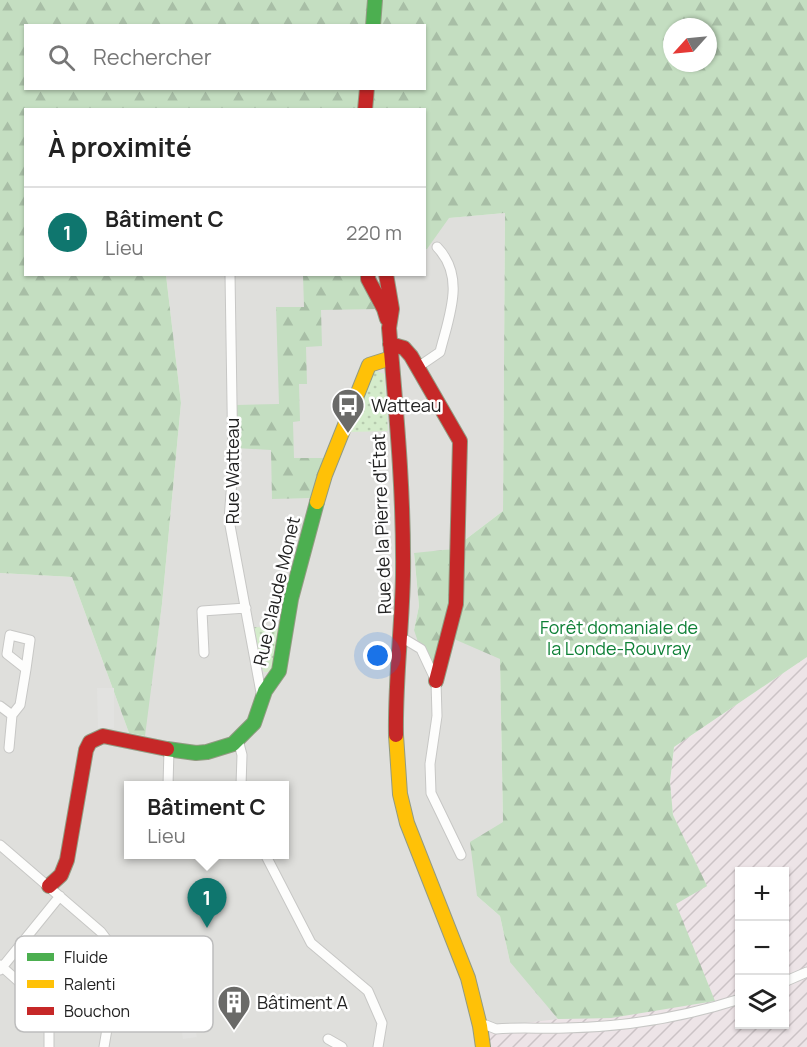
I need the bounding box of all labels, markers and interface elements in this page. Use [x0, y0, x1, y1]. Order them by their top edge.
north arrow [663, 18, 717, 72]
search box [24, 24, 426, 90]
icon: search [45, 41, 78, 74]
text: Rechercher [93, 42, 212, 72]
text: À proximité [48, 129, 192, 165]
text: Bâtiment C [105, 204, 224, 234]
text: 1 [63, 219, 72, 246]
text: 220 m [346, 219, 402, 246]
text: Lieu [105, 234, 143, 261]
bus stop icon: Watteau [330, 387, 366, 434]
place label: Watteau [371, 393, 441, 417]
street label: Rue Watteau [220, 418, 244, 524]
street label: Rue de la Pierre d'État [366, 433, 396, 615]
street label: Rue Claude Monet [247, 514, 305, 668]
park label: Forêt domaniale de la Londe-Rouvray [540, 615, 698, 660]
your location [363, 641, 392, 670]
popup [124, 781, 289, 859]
text: Bâtiment C [147, 792, 266, 822]
text: Lieu [147, 822, 186, 849]
map controls [735, 867, 789, 1029]
button: + [735, 867, 789, 921]
pin: 1 [188, 878, 226, 928]
button: − [735, 921, 789, 975]
legend [15, 936, 213, 1032]
text: Fluide [64, 946, 108, 968]
text: Ralenti [64, 973, 115, 995]
button: layers [735, 975, 789, 1029]
building icon: Bâtiment A [216, 984, 252, 1031]
place label: Bâtiment A [257, 990, 348, 1014]
text: Bouchon [64, 1000, 130, 1022]

